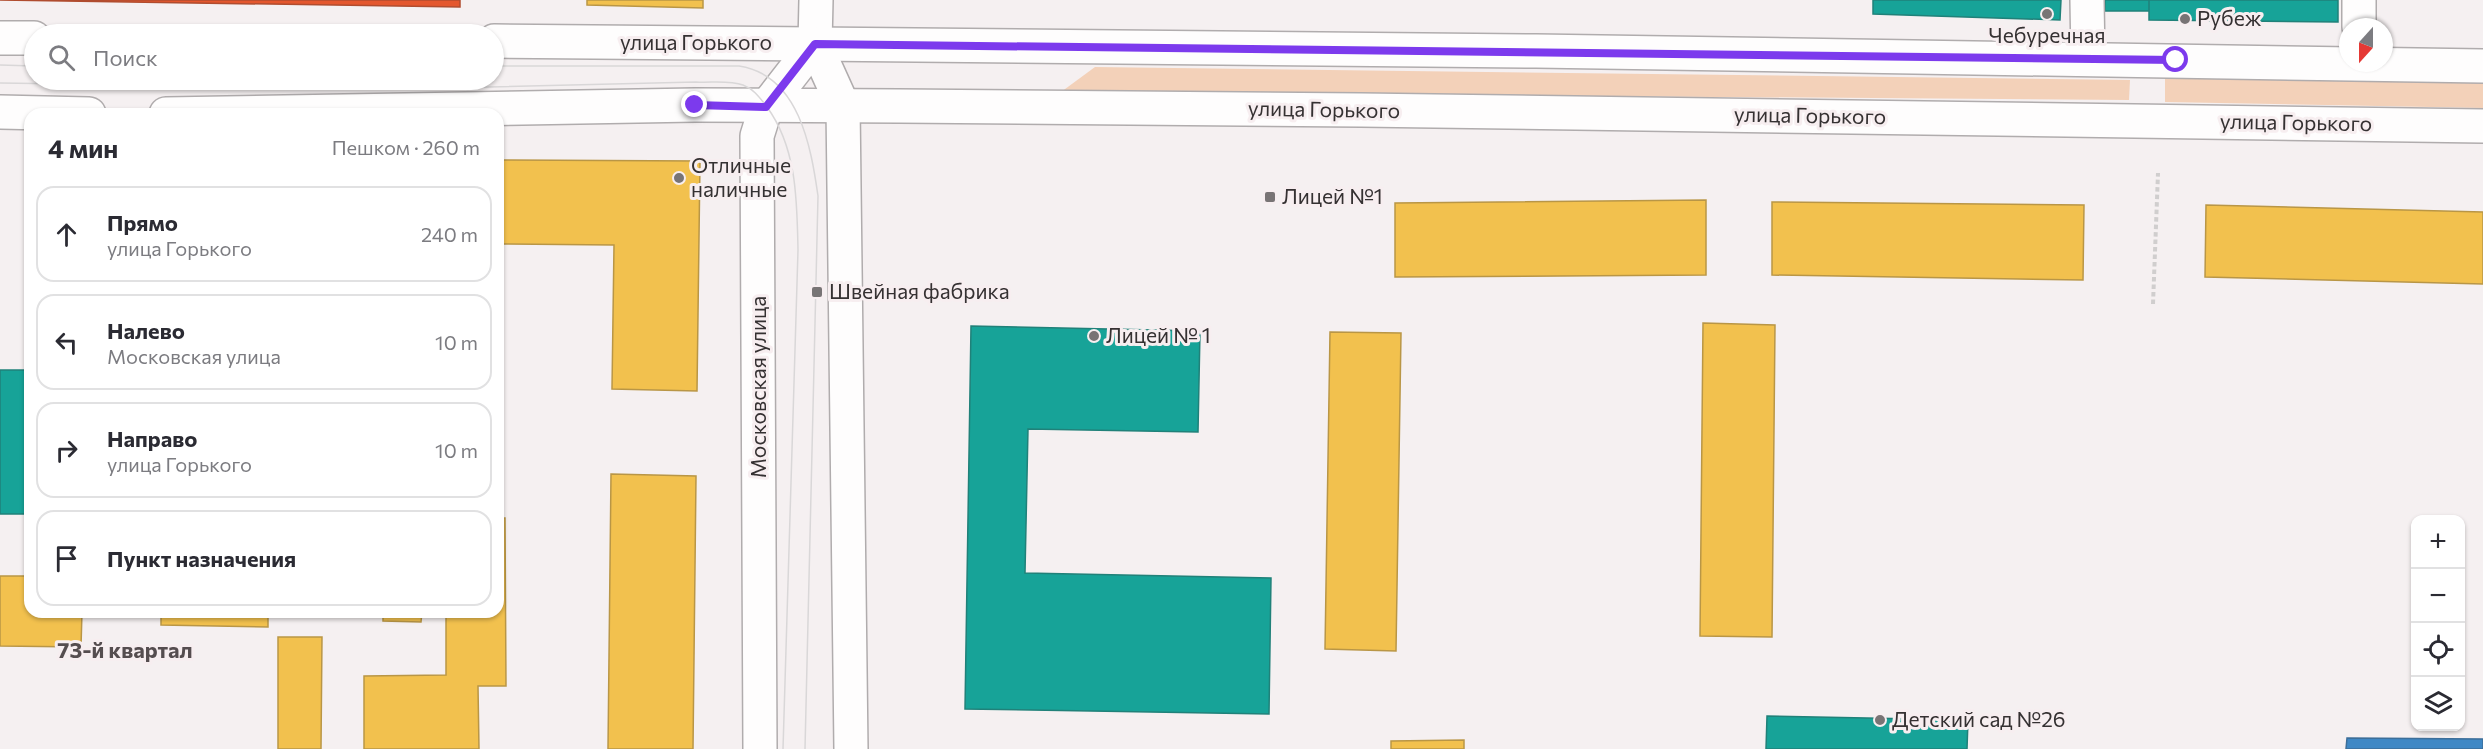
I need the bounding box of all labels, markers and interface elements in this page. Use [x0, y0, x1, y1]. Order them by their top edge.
place label: Рубеж [2197, 5, 2262, 30]
marker: Чебуречная [2040, 7, 2054, 21]
marker: Рубеж [2178, 12, 2192, 26]
north arrow [2339, 18, 2393, 72]
place label: Чебуречная [1989, 22, 2105, 47]
search box [24, 24, 504, 90]
street label: улица Горького [620, 29, 772, 54]
icon: search [45, 41, 78, 74]
text: Поиск [93, 44, 158, 71]
route start [2162, 46, 2188, 72]
route end [681, 91, 707, 117]
street label: улица Горького [1248, 95, 1400, 122]
street label: улица Горького [1734, 101, 1886, 128]
street label: улица Горького [2220, 108, 2372, 135]
text: 4 мин [48, 132, 118, 163]
text: Пешком · 260 m [332, 135, 480, 159]
place label: Отличные наличные [691, 152, 791, 201]
marker: Отличные наличные [672, 171, 686, 185]
place label: Лицей №1 [1282, 183, 1383, 208]
marker: Лицей №1 [1263, 190, 1277, 204]
text: Прямо [107, 209, 178, 236]
icon: ahead [50, 218, 83, 251]
text: 240 m [421, 222, 478, 246]
text: улица Горького [107, 236, 252, 260]
place label: Швейная фабрика [829, 278, 1010, 303]
marker: Швейная фабрика [810, 285, 824, 299]
street label: Московская улица [745, 296, 770, 478]
text: Налево [107, 317, 185, 344]
place label: Лицей № 1 [1106, 322, 1211, 347]
icon: left [50, 326, 83, 359]
marker: Лицей № 1 [1087, 329, 1101, 343]
text: 10 m [435, 330, 478, 354]
text: Московская улица [107, 344, 281, 368]
text: Направо [107, 425, 197, 452]
icon: right [50, 434, 83, 467]
text: 10 m [435, 438, 478, 462]
text: улица Горького [107, 452, 252, 476]
map controls [2411, 515, 2465, 731]
button: + [2411, 515, 2465, 569]
icon: arrive [50, 542, 83, 575]
text: Пункт назначения [107, 545, 296, 572]
button: − [2411, 569, 2465, 623]
button: locate [2411, 623, 2465, 677]
district label: 73-й квартал [57, 636, 193, 663]
button: layers [2411, 677, 2465, 731]
place label: Детский сад №26 [1892, 706, 2066, 731]
marker: Детский сад №26 [1873, 713, 1887, 727]

